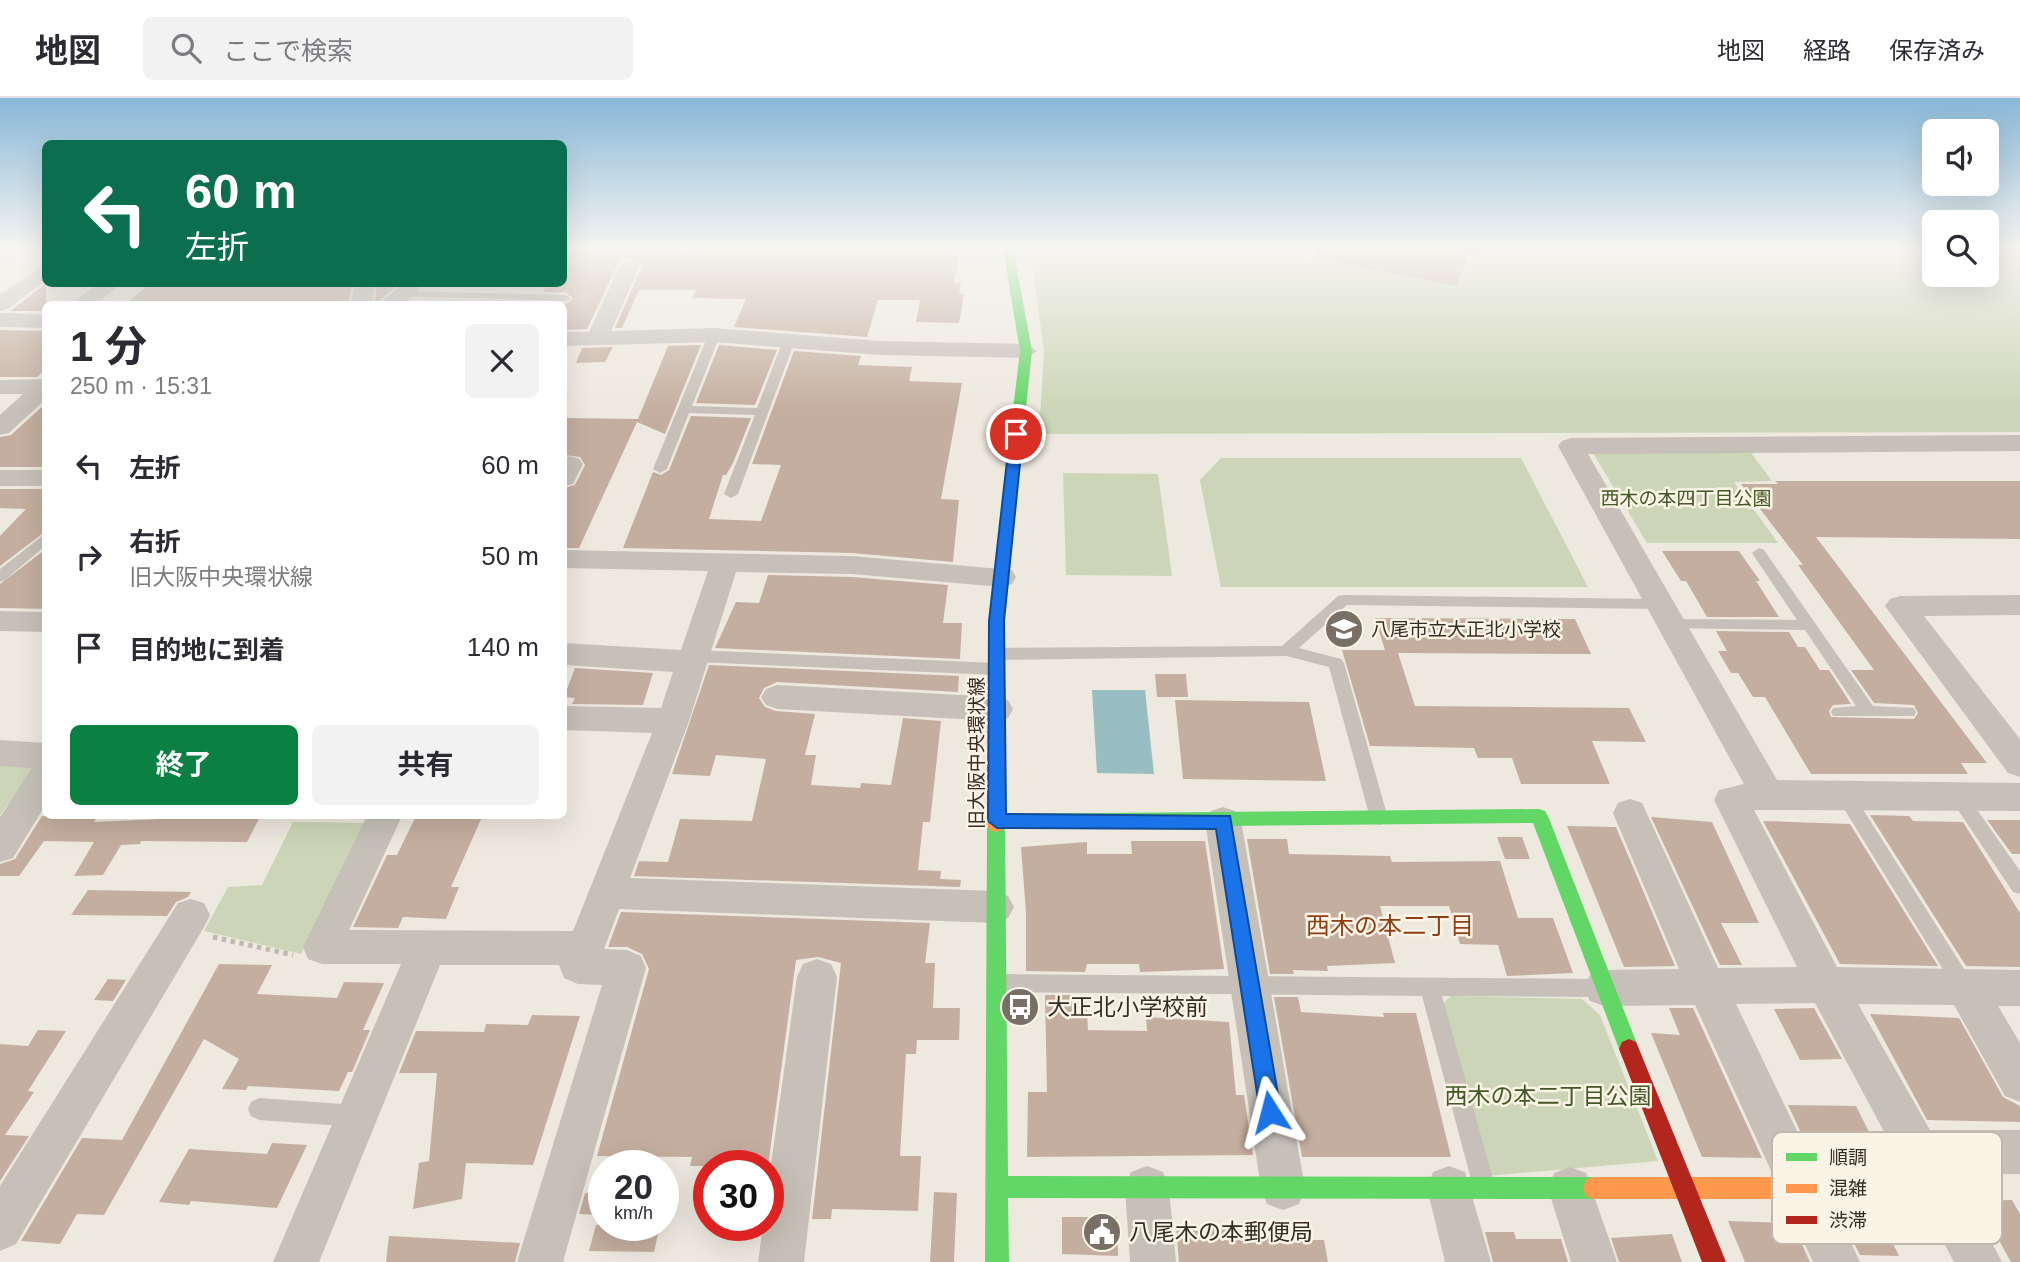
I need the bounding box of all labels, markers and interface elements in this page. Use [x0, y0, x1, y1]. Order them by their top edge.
search box [143, 17, 633, 80]
icon: search [167, 29, 205, 67]
text: 地図 [35, 32, 101, 69]
text: ここで検索 [223, 36, 353, 66]
text: 地図 [1717, 37, 1765, 64]
text: 経路 [1803, 37, 1851, 64]
text: 保存済み [1889, 37, 1985, 64]
map controls [1922, 119, 1999, 287]
button: sound [1922, 119, 1999, 196]
text: 60 m [185, 164, 297, 218]
icon: left [70, 168, 161, 259]
button: search [1922, 210, 1999, 287]
text: 左折 [185, 229, 249, 265]
text: 1 分 [70, 323, 147, 370]
button: close [465, 324, 539, 398]
text: 250 m · 15:31 [70, 373, 212, 399]
pin [986, 404, 1046, 464]
icon: arrive [997, 415, 1035, 453]
icon: left [70, 447, 108, 485]
text: 60 m [481, 450, 539, 480]
text: 左折 [129, 453, 181, 483]
park label: 西木の本四丁目公園 [1600, 488, 1772, 509]
text: 右折 [129, 527, 181, 557]
icon: right [70, 538, 108, 576]
text: 50 m [481, 541, 539, 571]
text: 旧大阪中央環状線 [129, 564, 313, 590]
school or university icon: 八尾市立大正北小学校 [1323, 608, 1365, 650]
place label: 八尾市立大正北小学校 [1371, 619, 1561, 640]
icon: arrive [70, 629, 108, 667]
text: 140 m [467, 632, 539, 662]
text: 目的地に到着 [129, 635, 285, 665]
street label: 旧大阪中央環状線 [966, 677, 987, 829]
button: 終了 [70, 725, 298, 805]
button: 共有 [312, 725, 539, 805]
district label: 西木の本二丁目 [1306, 912, 1474, 939]
bus stop icon: 大正北小学校前 [999, 986, 1041, 1028]
place label: 大正北小学校前 [1047, 994, 1208, 1020]
position arrow [1233, 1075, 1307, 1149]
park label: 西木の本二丁目公園 [1445, 1083, 1652, 1109]
legend [1772, 1132, 2002, 1244]
text: 順調 [1829, 1147, 1867, 1168]
speed limit sign: 30 [693, 1150, 784, 1241]
text: 20 [614, 1167, 653, 1206]
text: 混雑 [1829, 1178, 1867, 1199]
text: km/h [614, 1203, 653, 1223]
text: 渋滞 [1829, 1210, 1867, 1231]
public building icon: 八尾木の本郵便局 [1081, 1211, 1123, 1253]
place label: 八尾木の本郵便局 [1129, 1219, 1313, 1245]

